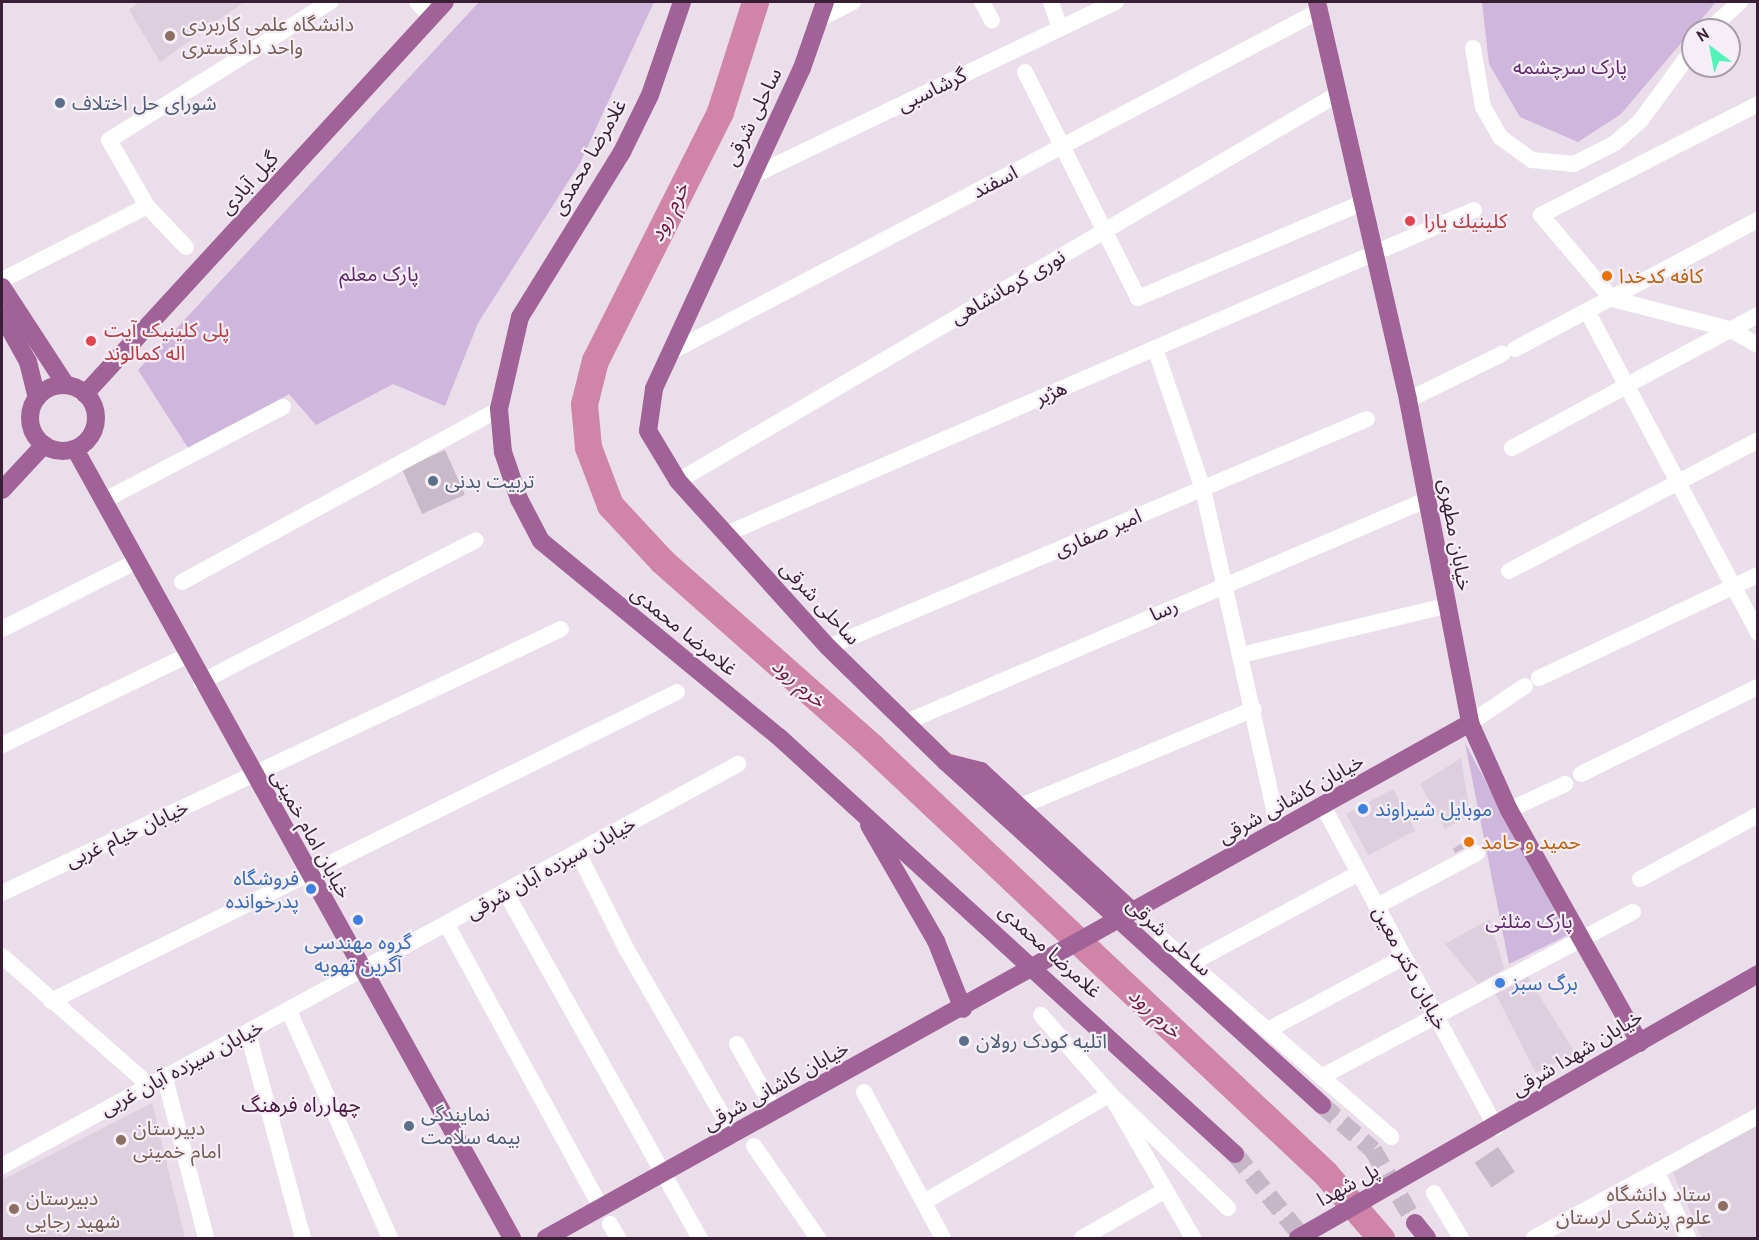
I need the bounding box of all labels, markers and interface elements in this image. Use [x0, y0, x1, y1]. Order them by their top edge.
place label: دانشگاه علمی کاربردی واحد دادگستری [182, 13, 354, 60]
north arrow [1681, 18, 1741, 78]
text: N [1693, 23, 1712, 46]
marker: دانشگاه علمی کاربردی واحد دادگستری [163, 29, 177, 43]
park label: پارک سرچشمه [1513, 55, 1627, 79]
street label: گرشاسبی [893, 63, 971, 117]
street label: ساحلی شرقی [719, 64, 787, 170]
place label: شورای حل اختلاف [72, 91, 217, 115]
street label: غلامرضا محمدی [546, 95, 632, 219]
marker: شورای حل اختلاف [53, 96, 67, 110]
street label: گیل آبادی [215, 147, 283, 219]
street label: اسفند [968, 160, 1022, 204]
water label: خرم رود [644, 178, 694, 246]
place label: كلينيك يارا [1424, 209, 1507, 233]
marker: كلينيك يارا [1401, 212, 1419, 230]
street label: نوری کرمانشاهی [946, 244, 1070, 330]
park label: پارک معلم [339, 262, 419, 286]
place label: کافه کدخدا [1619, 264, 1703, 288]
marker: کافه کدخدا [1600, 269, 1614, 283]
place label: پلی کلینیک آیت اله کمالوند [104, 318, 229, 365]
marker: پلی کلینیک آیت اله کمالوند [82, 332, 100, 350]
street label: هژبر [1032, 376, 1070, 410]
place label: تربیت بدنی [445, 469, 534, 493]
marker: تربیت بدنی [426, 474, 440, 488]
street label: خیابان مطهری [1433, 477, 1477, 593]
street label: امیر صفاری [1051, 504, 1145, 562]
street label: ساحلی شرقی [775, 556, 865, 650]
street label: غلامرضا محمدی [626, 581, 742, 681]
street label: رسا [1146, 593, 1182, 627]
water label: خرم رود [767, 653, 831, 713]
street label: خیابان کاشانی شرقی [1214, 749, 1368, 849]
street label: خیابان امام خمینی [266, 765, 356, 903]
street label: خیابان خیام غربی [62, 795, 192, 873]
place label: موبایل شیراوند [1375, 797, 1492, 821]
marker: موبایل شیراوند [1356, 802, 1370, 816]
street label: خیابان سیزده آبان شرقی [462, 811, 640, 925]
place label: حمید و حامد [1481, 830, 1581, 854]
marker: حمید و حامد [1462, 835, 1476, 849]
place label: فروشگاه پدرخوانده [226, 866, 299, 913]
marker: فروشگاه پدرخوانده [304, 882, 318, 896]
street label: ساحلی شرقی [1122, 893, 1216, 981]
street label: غلامرضا محمدی [994, 899, 1106, 1003]
street label: خیابان دکتر معین [1367, 902, 1453, 1034]
park label: پارک مثلثی [1485, 909, 1573, 933]
marker: گروه مهندسی آگرین تهویه [351, 913, 365, 927]
place label: گروه مهندسی آگرین تهویه [304, 930, 412, 977]
place label: برگ سبز [1512, 971, 1578, 995]
marker: برگ سبز [1493, 976, 1507, 990]
water label: خرم رود [1123, 982, 1187, 1044]
street label: خیابان شهدا شرقی [1507, 1004, 1647, 1102]
street label: خیابان سیزده آبان غربی [96, 1015, 268, 1121]
place label: اتلیه کودک رولان [976, 1029, 1107, 1053]
marker: اتلیه کودک رولان [957, 1034, 971, 1048]
street label: خیابان کاشانی شرقی [699, 1036, 853, 1136]
district label: چهارراه فرهنگ [241, 1092, 361, 1118]
place label: نمایندگی بیمه سلامت [421, 1102, 520, 1149]
place label: دبیرستان امام خمینی [133, 1116, 221, 1163]
marker: نمایندگی بیمه سلامت [402, 1119, 416, 1133]
marker: دبیرستان امام خمینی [114, 1133, 128, 1147]
street label: پل شهدا [1313, 1158, 1383, 1212]
place label: ستاد دانشگاه علوم پزشکی لرستان [1556, 1182, 1711, 1229]
place label: دبیرستان شهید رجایی [26, 1186, 120, 1233]
marker: ستاد دانشگاه علوم پزشکی لرستان [1716, 1199, 1730, 1213]
marker: دبیرستان شهید رجایی [7, 1202, 21, 1216]

